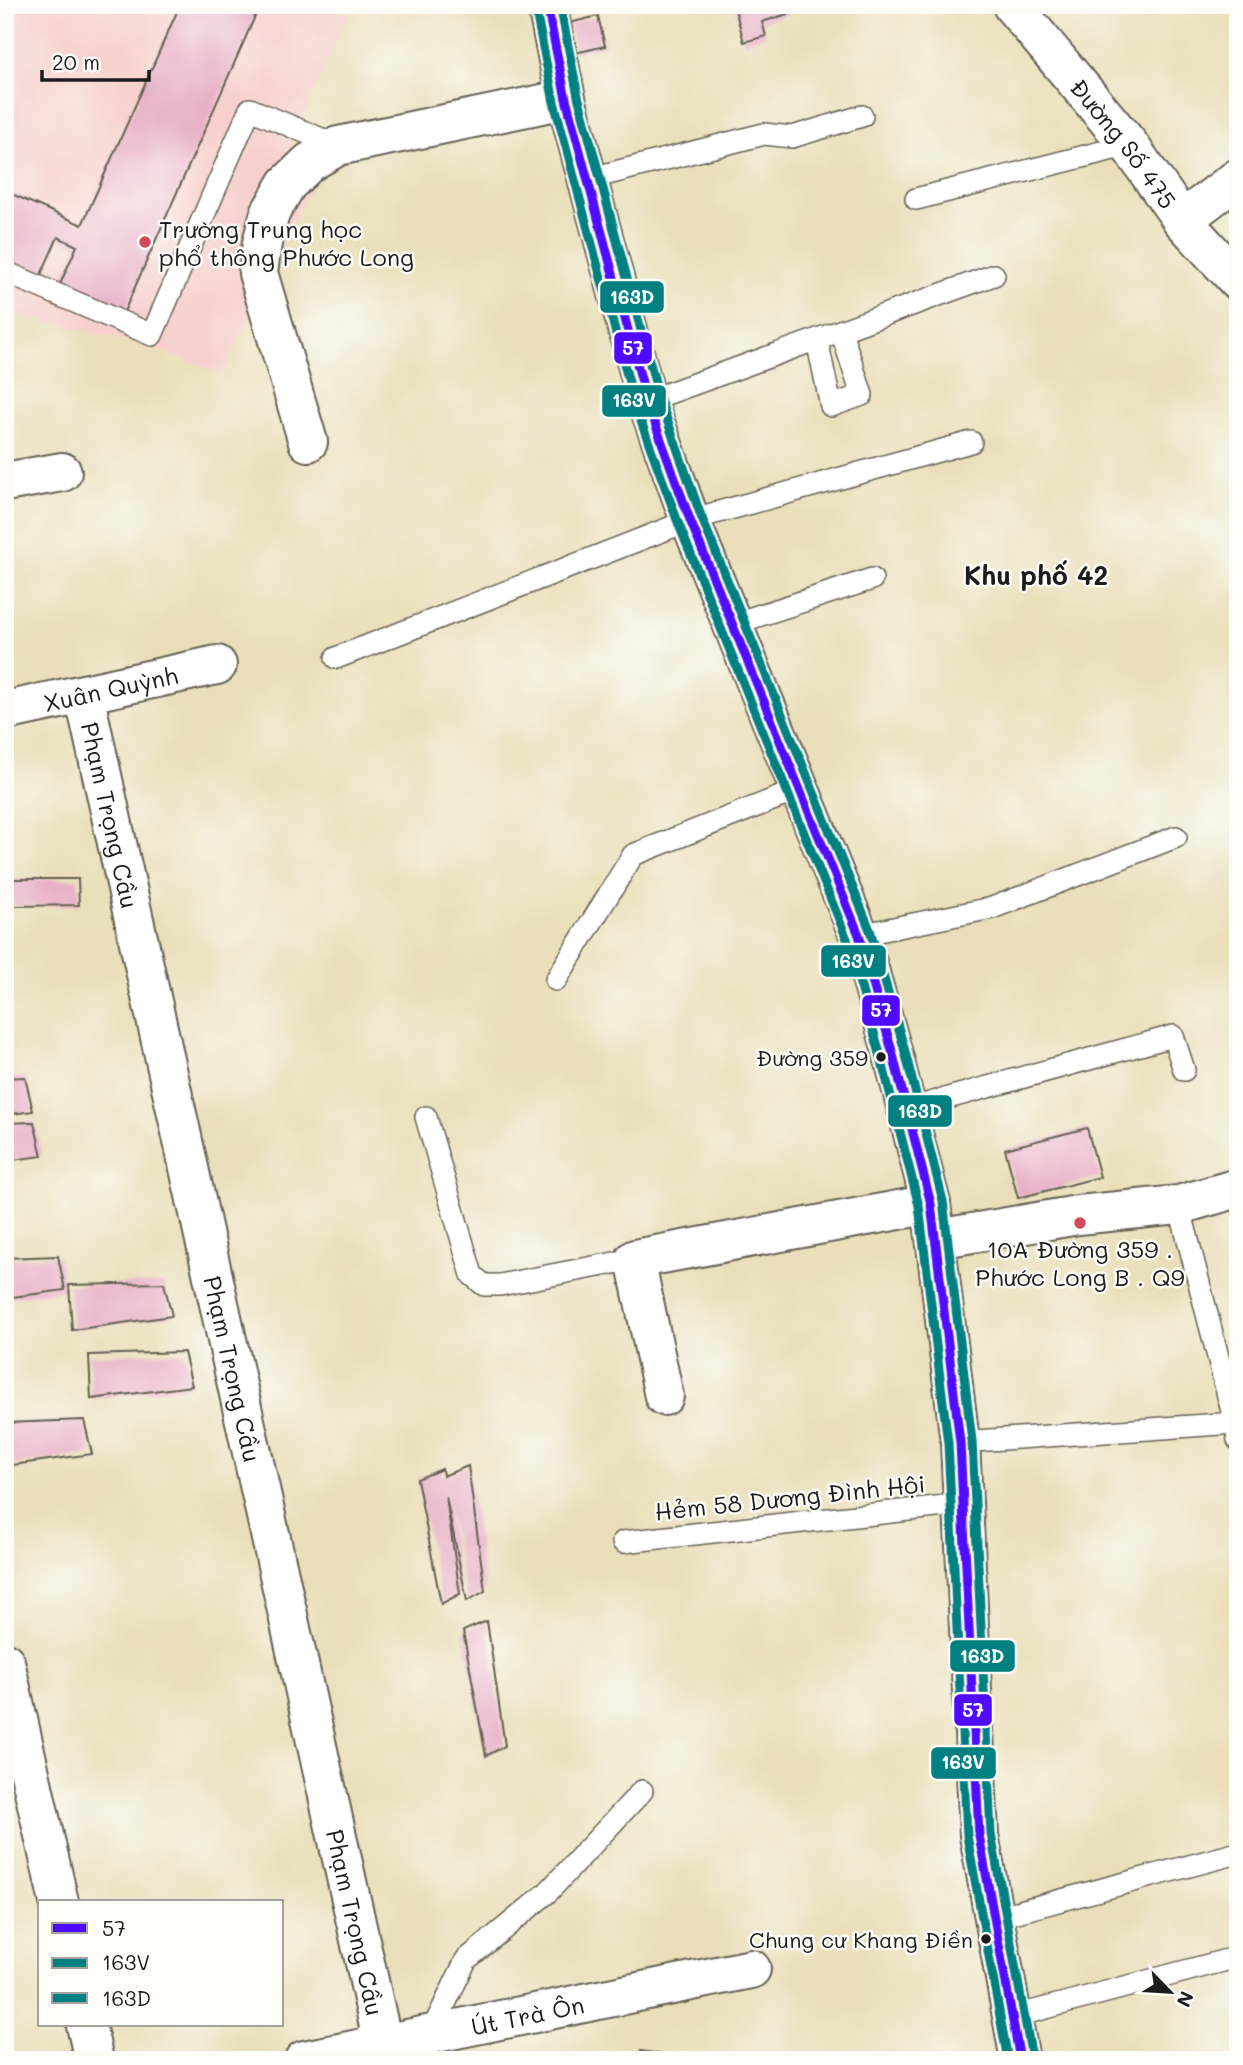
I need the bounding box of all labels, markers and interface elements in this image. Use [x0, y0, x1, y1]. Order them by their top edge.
scale bar [42, 38, 149, 82]
text: 20 m [52, 48, 100, 75]
street label: Đường Số 475 [1064, 72, 1184, 214]
place label: Trường Trung học phổ thông Phước Long [159, 213, 414, 272]
marker: Trường Trung học phổ thông Phước Long [137, 234, 153, 250]
line badge: 163D [599, 280, 665, 314]
text: 163D [610, 284, 654, 309]
line badge: 57 [613, 331, 653, 365]
text: 57 [622, 335, 644, 360]
line badge: 163V [601, 384, 667, 418]
text: 163V [612, 387, 656, 412]
district label: Khu phố 42 [964, 558, 1108, 592]
street label: Xuân Quỳnh [41, 659, 180, 718]
street label: Phạm Trọng Cầu [75, 719, 146, 911]
line badge: 163V [820, 944, 887, 978]
text: 163V [831, 948, 875, 973]
line badge: 57 [861, 994, 901, 1027]
text: 57 [870, 997, 892, 1022]
place label: Đường 359 [756, 1043, 868, 1072]
marker: Đường 359 [874, 1050, 888, 1064]
line badge: 163D [887, 1094, 953, 1128]
text: 163D [898, 1098, 942, 1123]
marker: 10A Đường 359 . Phước Long B . Q9 [1072, 1215, 1088, 1231]
place label: 10A Đường 359 . Phước Long B . Q9 [975, 1233, 1185, 1292]
street label: Phạm Trọng Cầu [198, 1273, 269, 1465]
street label: Hẻm 58 Dương Đình Hội [653, 1467, 927, 1527]
line badge: 163D [949, 1639, 1016, 1673]
text: 163D [960, 1643, 1004, 1668]
line badge: 57 [953, 1693, 993, 1727]
text: 57 [962, 1697, 984, 1722]
line badge: 163V [930, 1746, 997, 1780]
text: 163V [941, 1749, 985, 1774]
street label: Phạm Trọng Cầu [320, 1826, 392, 2018]
legend [38, 1900, 284, 2026]
text: 57 [102, 1914, 126, 1941]
place label: Chung cư Khang Điền [749, 1925, 973, 1954]
marker: Chung cư Khang Điền [979, 1932, 993, 1946]
text: 163V [102, 1948, 150, 1975]
north arrow [1134, 1956, 1204, 2026]
text: 163D [102, 1984, 151, 2011]
street label: Út Trà Ôn [468, 1988, 587, 2041]
text: N [1171, 1988, 1200, 2011]

